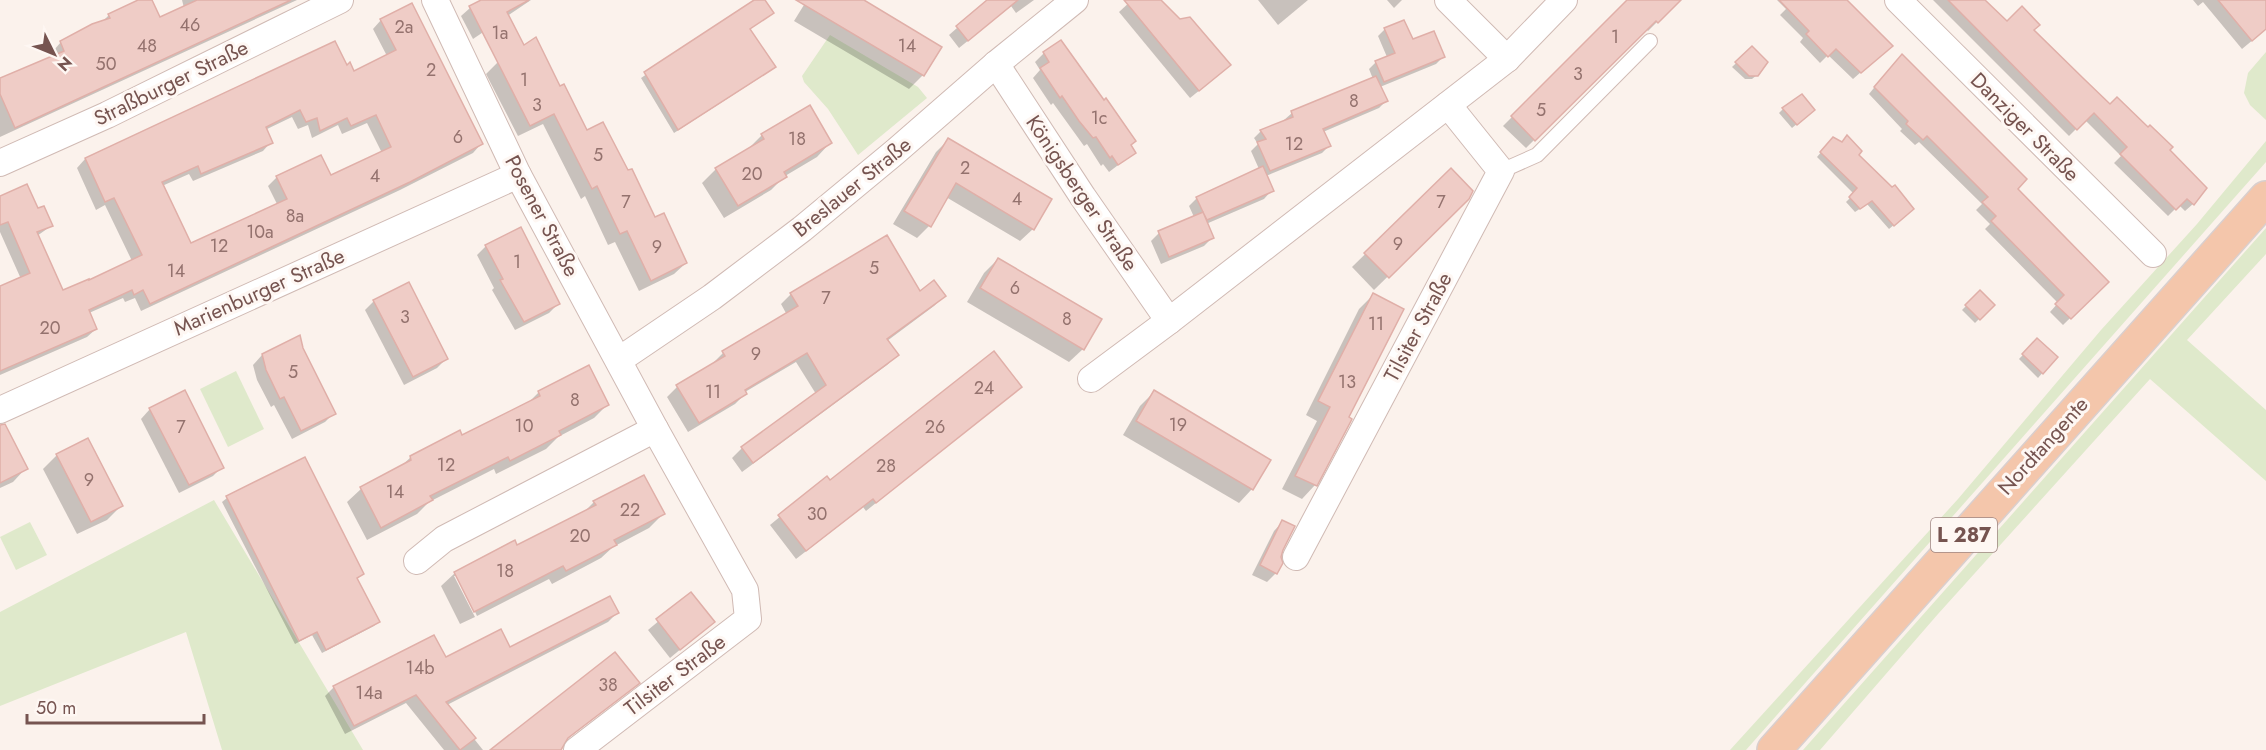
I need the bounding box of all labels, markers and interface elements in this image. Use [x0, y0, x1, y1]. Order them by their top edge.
house number: 46 [180, 12, 200, 38]
house number: 2a [395, 14, 413, 40]
house number: 1a [492, 20, 508, 46]
north arrow [24, 24, 84, 84]
house number: 1 [1611, 24, 1619, 50]
street label: Straßburger Straße [89, 33, 253, 133]
house number: 48 [137, 33, 157, 59]
house number: 14 [898, 33, 916, 59]
text: N [52, 51, 77, 76]
house number: 50 [96, 51, 117, 77]
house number: 2 [426, 57, 436, 83]
house number: 3 [1573, 61, 1583, 87]
street label: Danziger Straße [1964, 66, 2086, 188]
house number: 1 [520, 67, 528, 93]
house number: 8 [1349, 88, 1359, 114]
house number: 3 [532, 92, 542, 118]
house number: 5 [1536, 97, 1546, 123]
house number: 1c [1091, 105, 1107, 131]
street label: Königsberger Straße [1019, 109, 1145, 277]
house number: 6 [453, 124, 463, 150]
house number: 18 [788, 126, 806, 152]
street label: Breslauer Straße [786, 130, 918, 244]
house number: 12 [1285, 131, 1303, 157]
house number: 5 [593, 142, 603, 168]
street label: Posener Straße [497, 150, 587, 282]
house number: 2 [960, 155, 970, 181]
house number: 20 [741, 161, 763, 187]
house number: 4 [370, 163, 380, 189]
house number: 4 [1012, 186, 1022, 212]
house number: 7 [621, 189, 631, 215]
house number: 7 [1436, 189, 1446, 215]
house number: 8a [286, 203, 304, 229]
house number: 10a [246, 219, 274, 245]
house number: 9 [1393, 231, 1403, 257]
house number: 12 [210, 233, 228, 259]
house number: 9 [652, 234, 662, 260]
street label: Marienburger Straße [169, 241, 349, 343]
house number: 1 [513, 249, 521, 275]
house number: 5 [869, 255, 879, 281]
house number: 14 [167, 258, 185, 284]
street label: Tilsiter Straße [1377, 267, 1459, 387]
house number: 6 [1010, 275, 1020, 301]
house number: 7 [821, 285, 831, 311]
house number: 3 [400, 304, 410, 330]
house number: 8 [1062, 306, 1072, 332]
house number: 11 [1368, 311, 1384, 337]
house number: 20 [39, 315, 61, 341]
house number: 9 [751, 341, 761, 367]
house number: 5 [288, 359, 298, 385]
house number: 13 [1338, 369, 1356, 395]
house number: 24 [974, 375, 994, 401]
house number: 11 [705, 379, 721, 405]
house number: 8 [570, 387, 580, 413]
street label: Nordtangente [1991, 390, 2095, 502]
house number: 19 [1169, 412, 1187, 438]
house number: 10 [515, 413, 534, 439]
house number: 7 [176, 414, 186, 440]
house number: 26 [925, 414, 945, 440]
house number: 12 [437, 452, 455, 478]
house number: 28 [876, 453, 896, 479]
house number: 9 [84, 467, 94, 493]
house number: 14 [386, 479, 404, 505]
house number: 22 [620, 497, 640, 523]
house number: 30 [807, 501, 828, 527]
road number: L 287 [1931, 518, 1997, 552]
house number: 20 [569, 523, 591, 549]
house number: 18 [496, 558, 514, 584]
street label: Tilsiter Straße [618, 627, 732, 723]
house number: 14b [406, 655, 434, 681]
house number: 38 [598, 672, 618, 698]
house number: 14a [355, 680, 383, 706]
scale bar [27, 687, 204, 725]
text: 50 m [36, 695, 76, 721]

